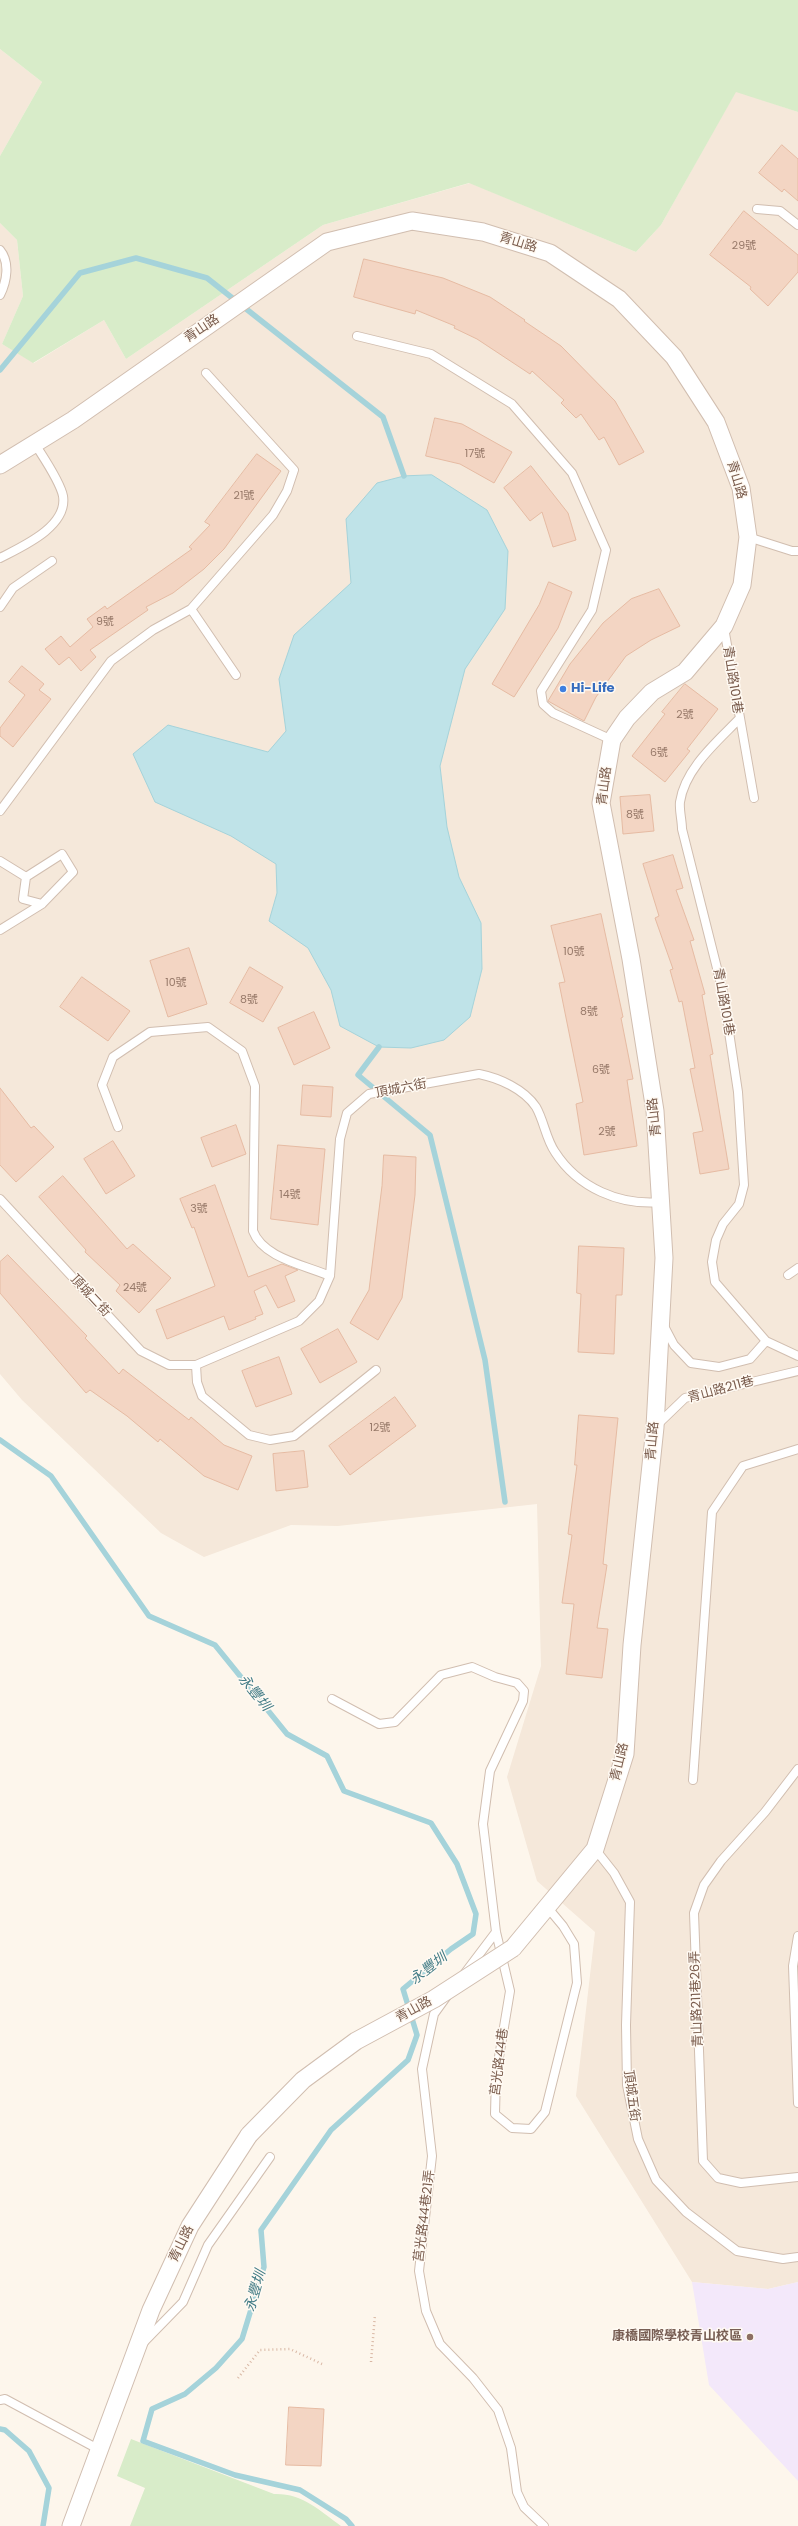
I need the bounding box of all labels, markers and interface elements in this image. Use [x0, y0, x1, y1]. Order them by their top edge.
street label: 青山路 [497, 230, 539, 256]
house number: 29號 [732, 239, 756, 253]
street label: 青山路 [181, 312, 223, 346]
house number: 17號 [465, 447, 485, 461]
street label: 青山路 [723, 459, 749, 501]
house number: 21號 [234, 489, 254, 503]
house number: 9號 [96, 615, 114, 629]
street label: 青山路101巷 [719, 645, 745, 715]
place label: Hi-Life [571, 681, 615, 697]
marker: Hi-Life [558, 684, 568, 694]
house number: 2號 [676, 708, 694, 722]
house number: 6號 [650, 746, 668, 760]
street label: 青山路 [595, 766, 615, 806]
house number: 8號 [626, 808, 644, 822]
house number: 10號 [563, 945, 585, 959]
street label: 青山路101巷 [709, 967, 737, 1037]
house number: 10號 [165, 976, 187, 990]
house number: 8號 [240, 993, 258, 1007]
house number: 8號 [580, 1005, 598, 1019]
house number: 6號 [592, 1063, 610, 1077]
street label: 頂城六街 [374, 1076, 428, 1102]
street label: 青山路 [645, 1097, 665, 1137]
house number: 2號 [598, 1125, 616, 1139]
house number: 14號 [279, 1188, 301, 1202]
house number: 3號 [190, 1202, 208, 1216]
street label: 頂城二街 [67, 1272, 113, 1320]
house number: 24號 [123, 1281, 147, 1295]
street label: 青山路211巷 [686, 1374, 756, 1406]
house number: 12號 [370, 1421, 390, 1435]
street label: 青山路 [644, 1421, 662, 1461]
water label: 永豐圳 [234, 1671, 274, 1715]
street label: 青山路 [608, 1741, 632, 1783]
water label: 永豐圳 [407, 1949, 451, 1989]
street label: 青山路211巷26弄 [688, 1950, 706, 2048]
street label: 青山路 [393, 1994, 435, 2026]
street label: 莒光路44巷 [488, 2027, 512, 2097]
street label: 頂城五街 [620, 2069, 642, 2123]
street label: 莒光路44巷21弄 [412, 2169, 438, 2263]
street label: 青山路 [166, 2223, 198, 2265]
water label: 永豐圳 [242, 2268, 270, 2314]
place label: 康橋國際學校青山校區 [612, 2329, 742, 2345]
marker: 康橋國際學校青山校區 [745, 2332, 755, 2342]

